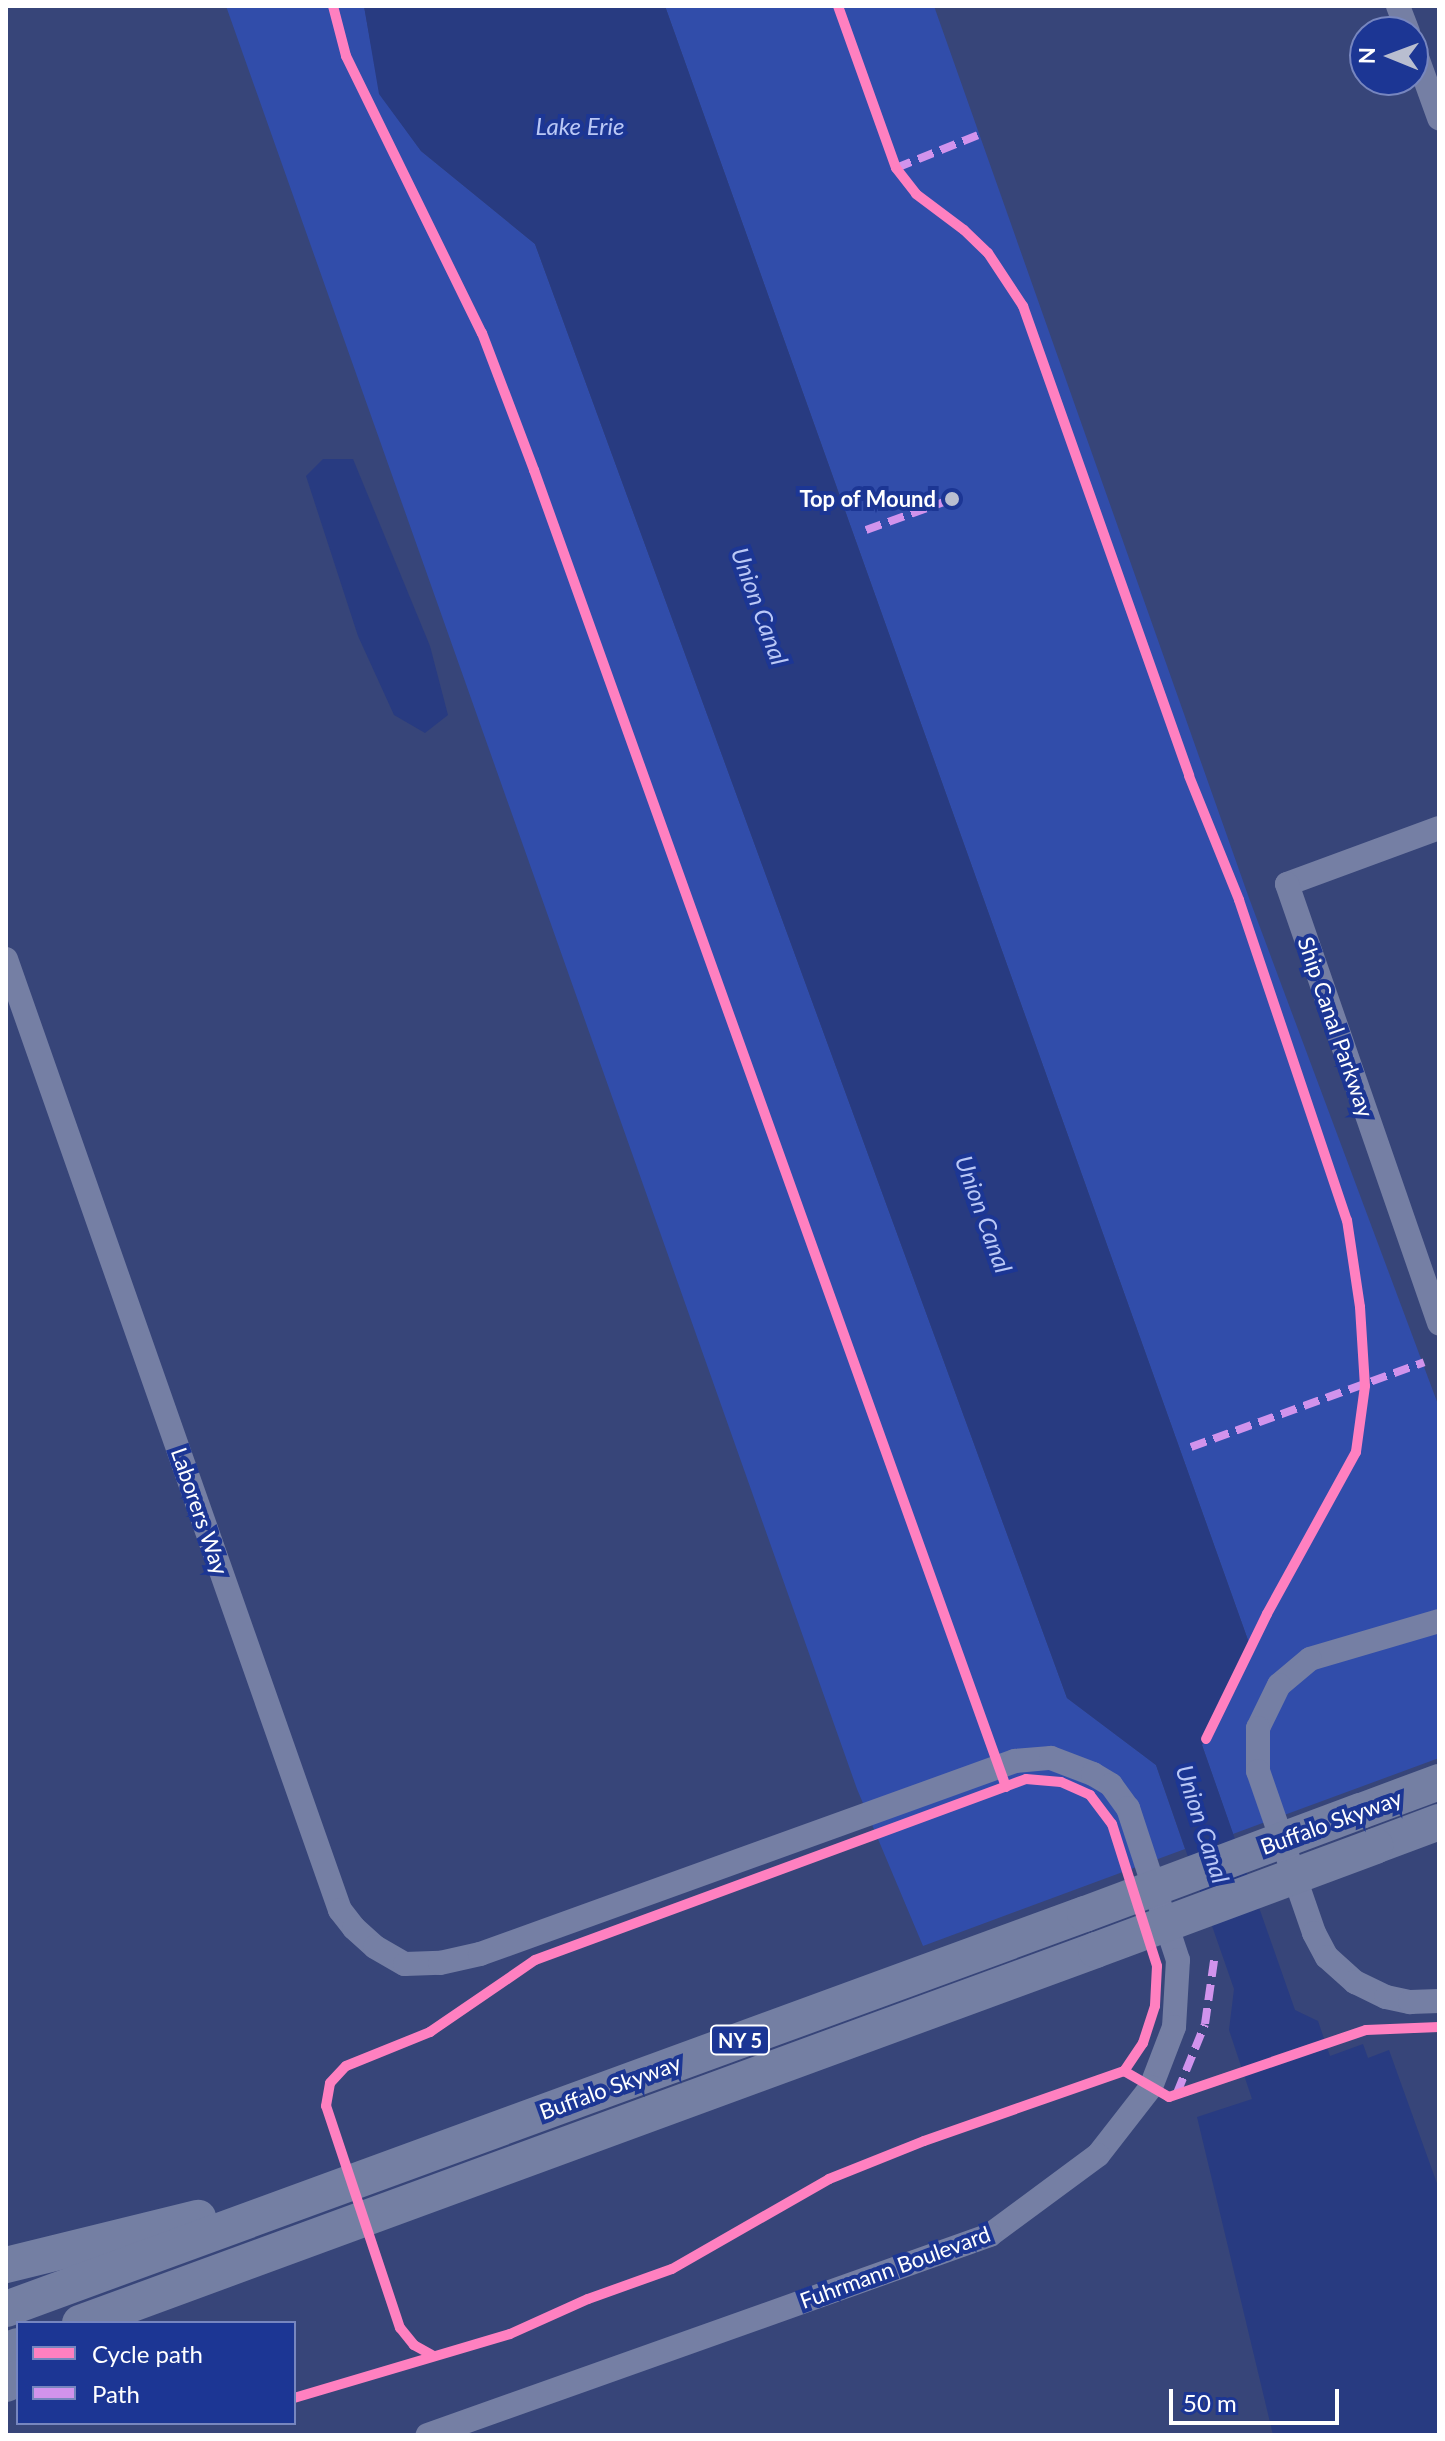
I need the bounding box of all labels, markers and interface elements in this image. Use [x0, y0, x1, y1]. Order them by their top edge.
north arrow [1349, 16, 1429, 96]
text: N [1353, 47, 1380, 64]
water label: Lake Erie [536, 112, 624, 140]
place label: Top of Mound [799, 486, 936, 512]
marker: Top of Mound [943, 490, 961, 508]
water label: Union Canal [725, 543, 795, 669]
street label: Ship Canal Parkway [1293, 933, 1379, 1121]
water label: Union Canal [949, 1151, 1019, 1277]
street label: Laborers Way [166, 1444, 234, 1578]
water label: Union Canal [1170, 1761, 1236, 1887]
street label: Buffalo Skyway [1257, 1784, 1405, 1860]
road number: NY 5 [708, 2024, 772, 2056]
street label: Buffalo Skyway [536, 2049, 684, 2125]
street label: Fuhrmann Boulevard [796, 2220, 994, 2314]
legend [16, 2321, 296, 2425]
text: Cycle path [92, 2339, 203, 2368]
scale bar [1173, 2373, 1343, 2423]
text: Path [92, 2379, 140, 2408]
text: 50 m [1183, 2388, 1237, 2417]

